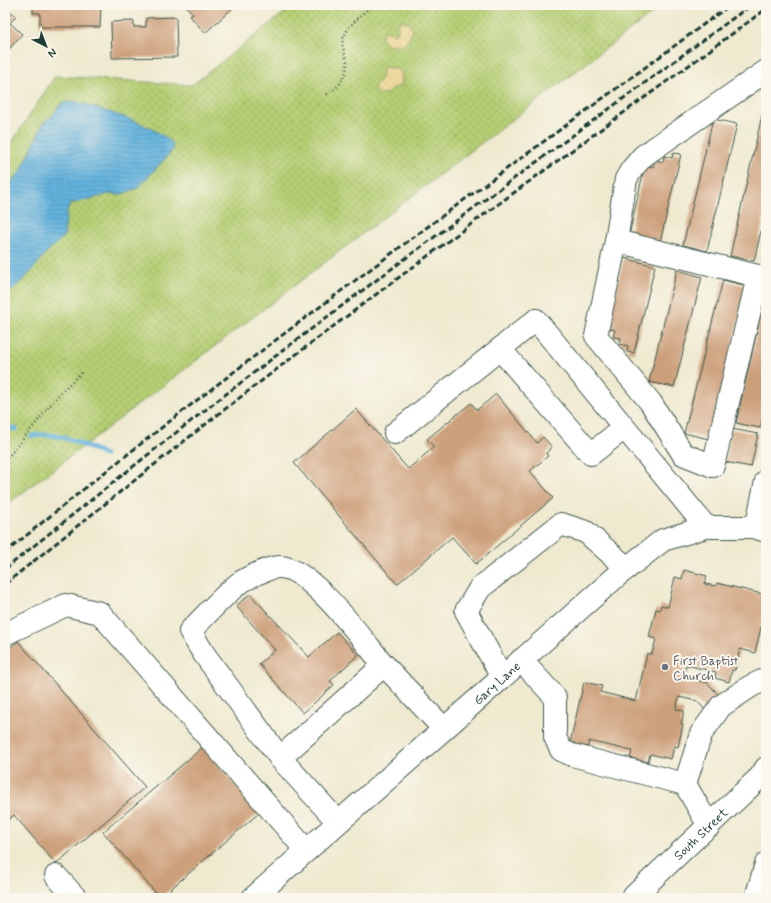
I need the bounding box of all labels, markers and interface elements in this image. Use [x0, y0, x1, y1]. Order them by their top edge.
north arrow [26, 26, 66, 66]
text: N [45, 45, 59, 60]
place label: First Baptist Church [673, 653, 739, 685]
street label: Gary Lane [470, 658, 525, 709]
marker: First Baptist Church [660, 662, 670, 672]
street label: South Street [670, 804, 733, 864]

